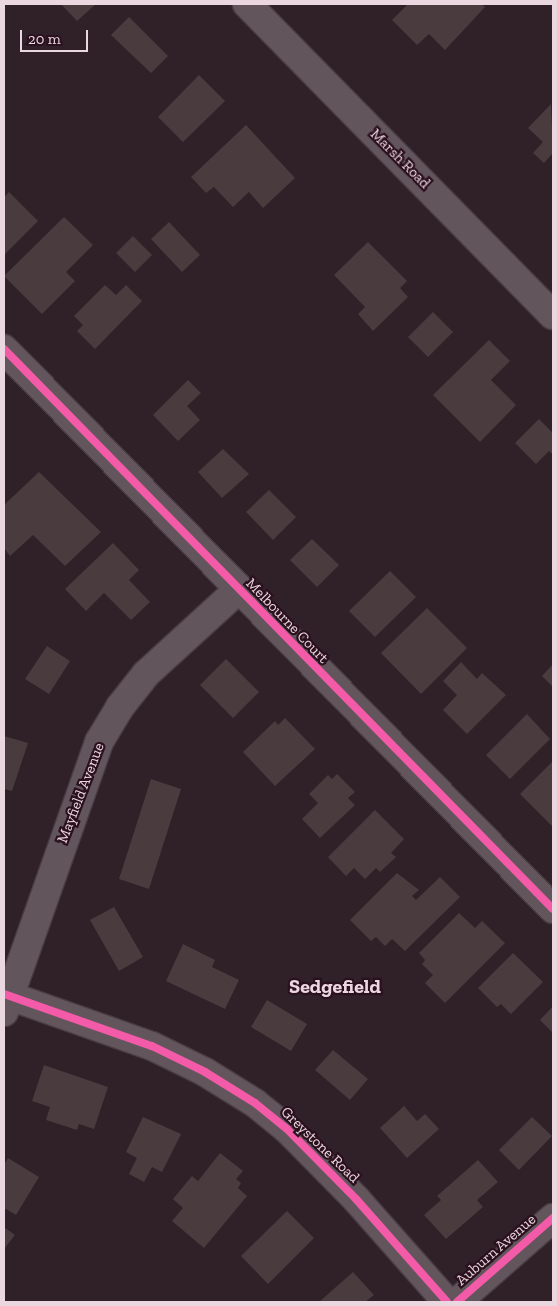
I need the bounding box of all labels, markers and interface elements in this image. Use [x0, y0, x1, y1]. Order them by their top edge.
scale bar [22, 20, 90, 52]
text: 20 m [28, 30, 61, 48]
street label: Marsh Road [366, 125, 434, 193]
street label: Melbourne Court [242, 575, 332, 667]
street label: Mayfield Avenue [54, 740, 108, 846]
district label: Sedgefield [289, 974, 381, 998]
street label: Greystone Road [277, 1103, 363, 1187]
street label: Auburn Avenue [452, 1210, 540, 1290]

